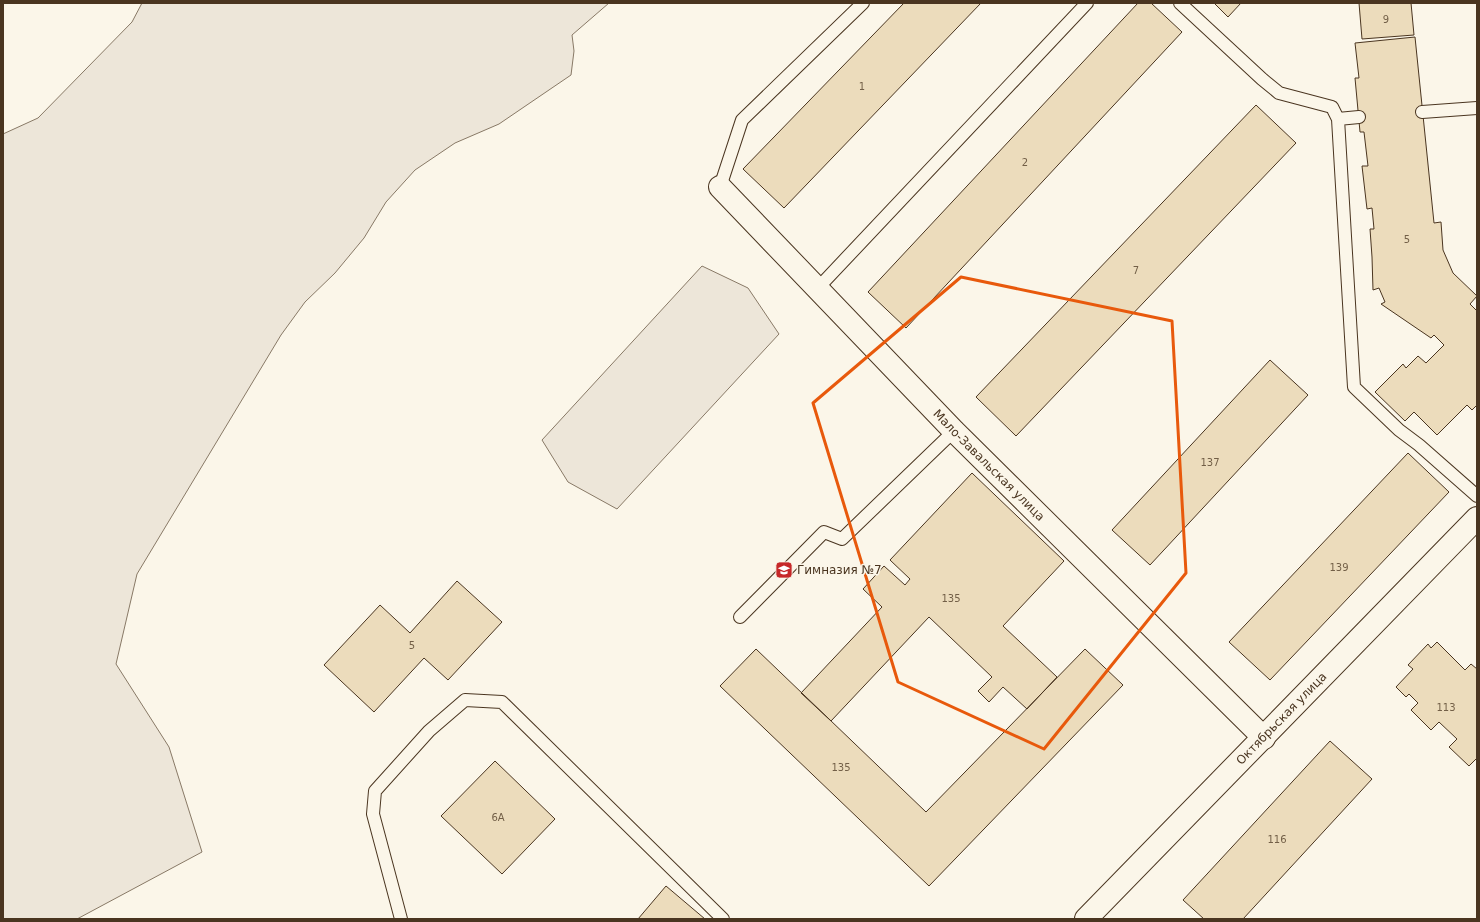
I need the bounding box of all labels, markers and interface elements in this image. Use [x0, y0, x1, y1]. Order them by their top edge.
house number: 9 [1383, 14, 1389, 25]
house number: 1 [859, 81, 865, 92]
house number: 2 [1022, 157, 1028, 168]
house number: 5 [1404, 234, 1410, 245]
house number: 7 [1133, 265, 1139, 276]
street label: Мало-Завальская улица [930, 407, 1048, 524]
house number: 137 [1200, 457, 1220, 468]
school or university icon: Гимназия №7 [774, 560, 794, 580]
house number: 139 [1329, 562, 1349, 573]
place label: Гимназия №7 [797, 563, 882, 577]
house number: 135 [941, 593, 961, 604]
house number: 5 [409, 640, 415, 651]
street label: Октябрьская улица [1233, 669, 1330, 768]
house number: 113 [1436, 702, 1456, 713]
house number: 135 [831, 762, 851, 773]
house number: 6А [491, 812, 505, 823]
house number: 116 [1267, 834, 1287, 845]

